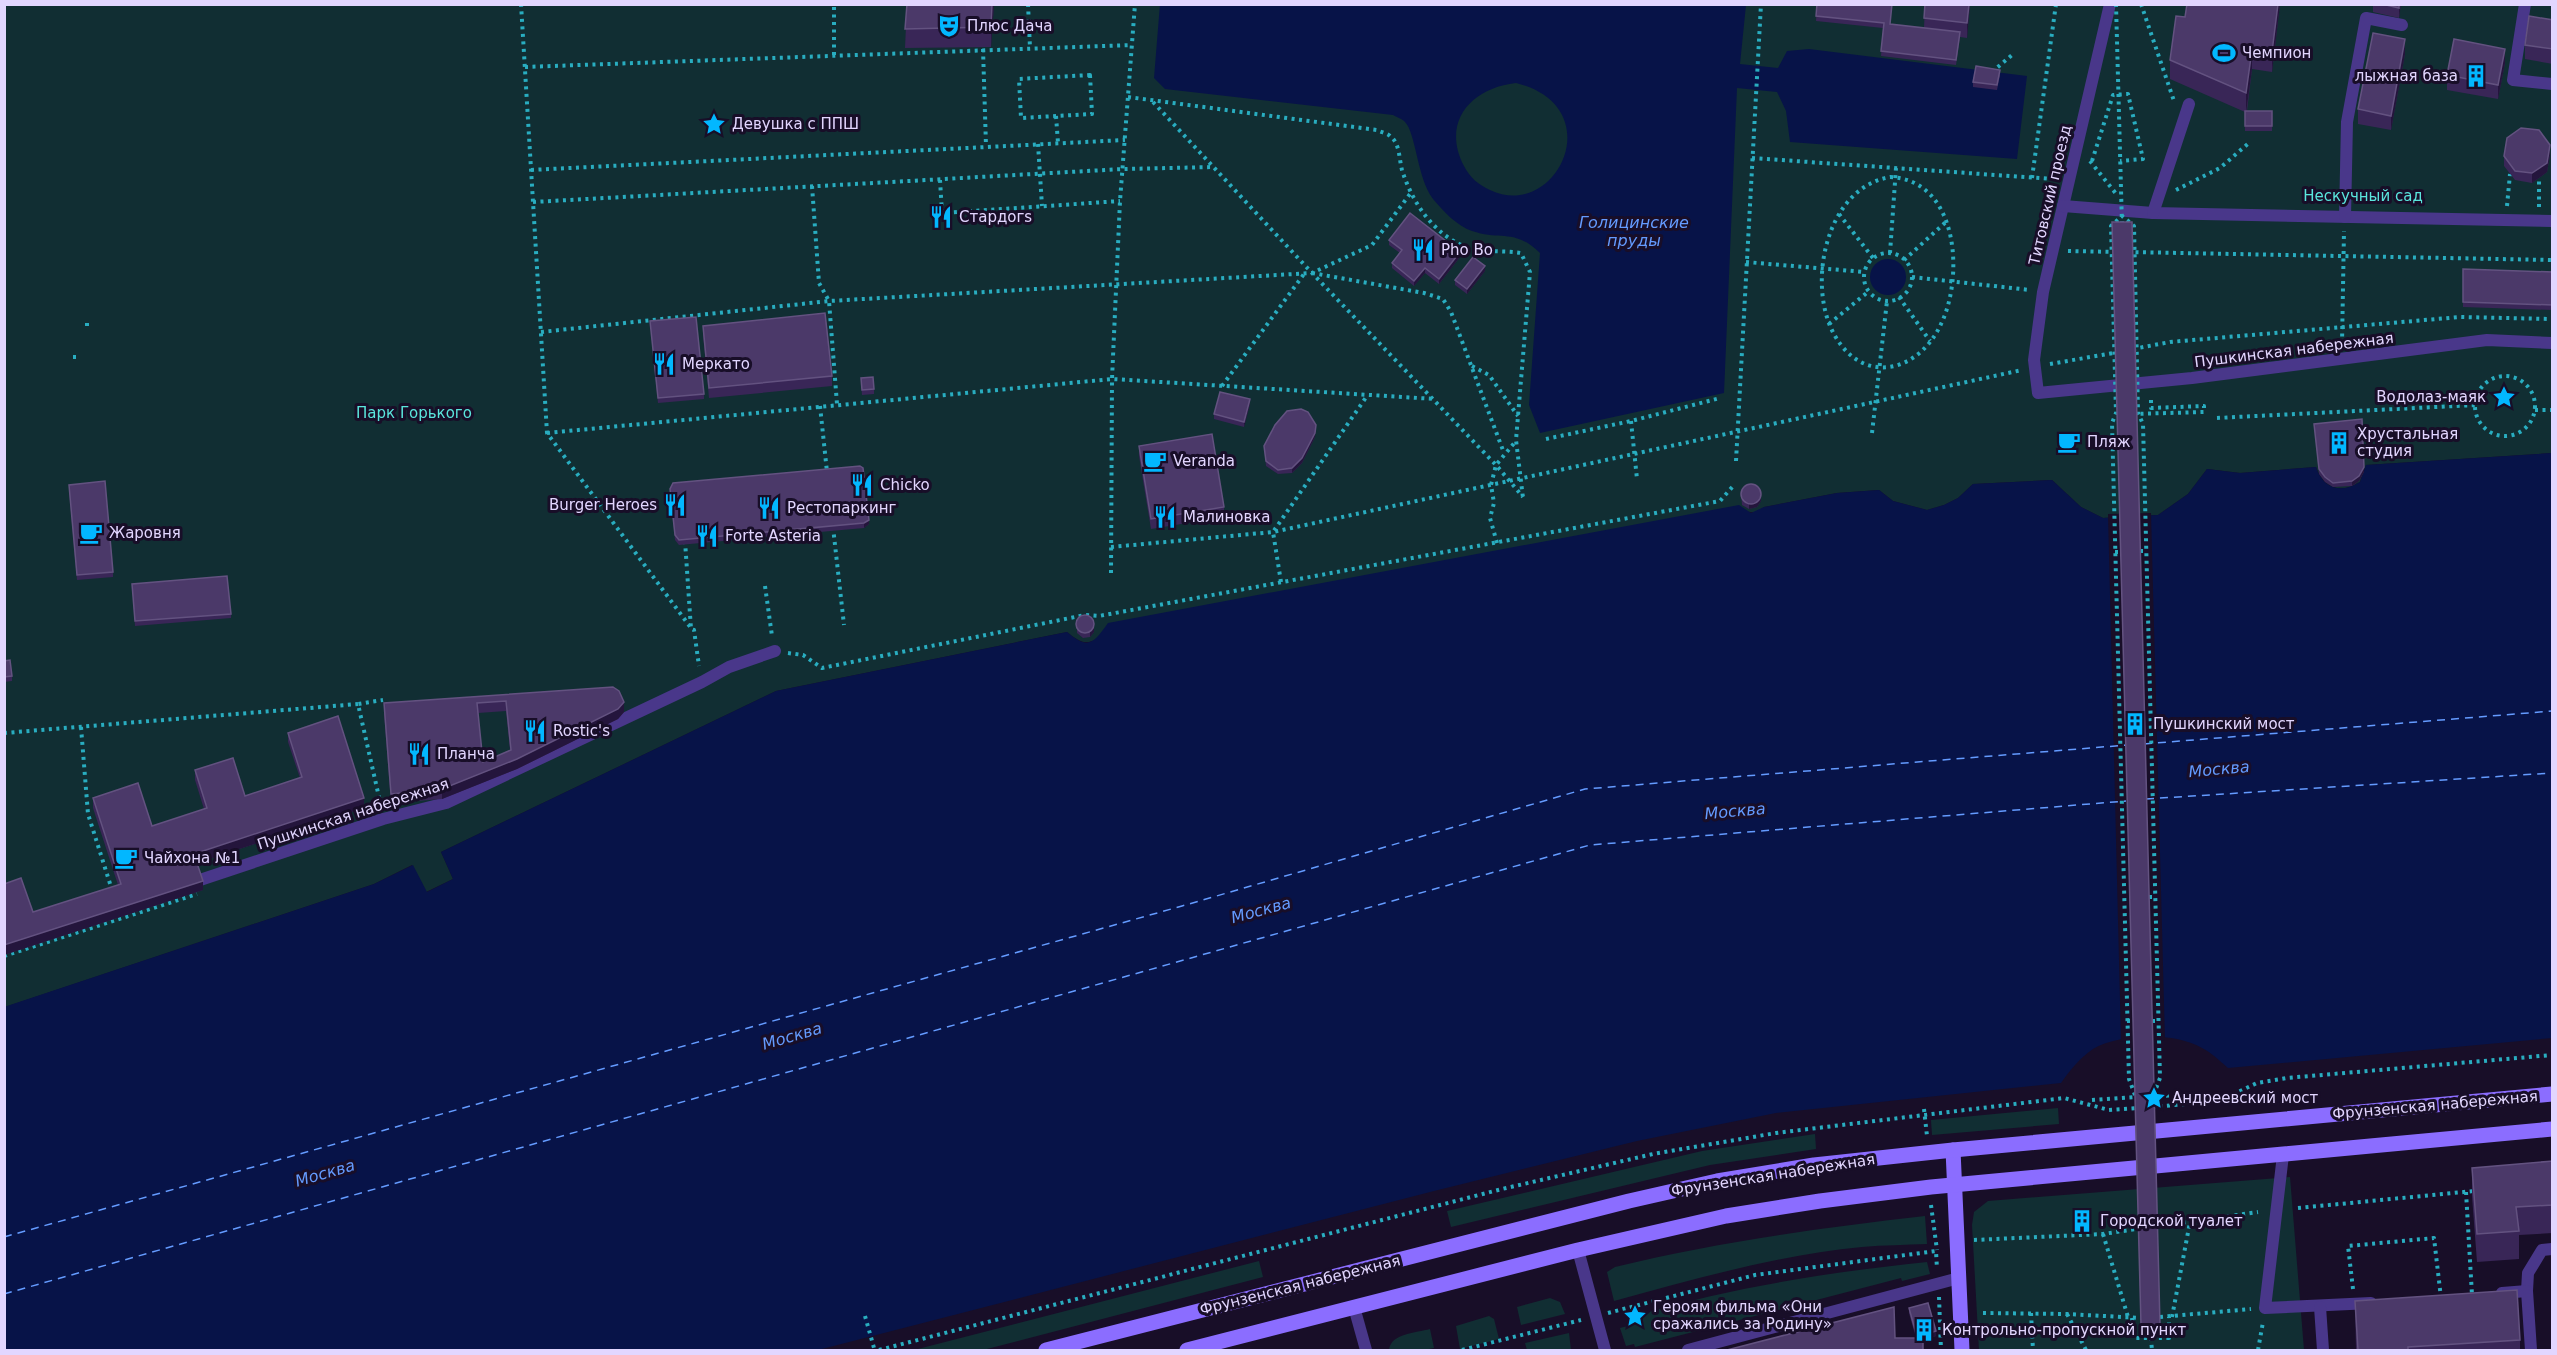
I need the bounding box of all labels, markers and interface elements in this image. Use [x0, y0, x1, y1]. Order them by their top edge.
theatre icon: Плюс Дача [936, 13, 962, 39]
place label: Плюс Дача [967, 17, 1052, 35]
sports icon: Чемпион [2211, 40, 2237, 66]
place label: Чемпион [2242, 44, 2311, 62]
building icon: лыжная база [2463, 63, 2489, 89]
place label: лыжная база [2355, 67, 2458, 85]
place icon: Девушка с ППШ [701, 111, 727, 137]
place label: Девушка с ППШ [732, 115, 859, 133]
street label: Титовский проезд [2025, 123, 2075, 268]
park label: Нескучный сад [2303, 187, 2423, 205]
restaurant icon: Стардогs [928, 204, 954, 230]
place label: Стардогs [959, 208, 1032, 226]
water label: Голицинские пруды [1579, 213, 1689, 250]
restaurant icon: Pho Bo [1410, 237, 1436, 263]
place label: Pho Bo [1441, 241, 1493, 259]
street label: Пушкинская набережная [2193, 329, 2395, 371]
restaurant icon: Меркато [651, 351, 677, 377]
place label: Меркато [682, 355, 750, 373]
place icon: Водолаз-маяк [2491, 384, 2517, 410]
place label: Водолаз-маяк [2376, 388, 2486, 406]
park label: Парк Горького [356, 404, 472, 422]
place label: Хрустальная студия [2357, 425, 2458, 460]
cafe icon: Пляж [2056, 429, 2082, 455]
building icon: Хрустальная студия [2326, 430, 2352, 456]
place label: Пляж [2087, 433, 2130, 451]
cafe icon: Veranda [1142, 448, 1168, 474]
place label: Veranda [1173, 452, 1235, 470]
restaurant icon: Chicko [849, 472, 875, 498]
place label: Chicko [880, 476, 930, 494]
restaurant icon: Burger Heroes [662, 492, 688, 518]
restaurant icon: Рестопаркинг [756, 495, 782, 521]
place label: Burger Heroes [549, 496, 657, 514]
place label: Рестопаркинг [787, 499, 897, 517]
restaurant icon: Малиновка [1152, 504, 1178, 530]
place label: Малиновка [1183, 508, 1271, 526]
cafe icon: Жаровня [78, 520, 104, 546]
restaurant icon: Forte Asteria [694, 523, 720, 549]
place label: Жаровня [109, 524, 181, 542]
place label: Forte Asteria [725, 527, 821, 545]
building icon: Пушкинский мост [2122, 711, 2148, 737]
place label: Пушкинский мост [2153, 715, 2295, 733]
restaurant icon: Rostic's [522, 718, 548, 744]
place label: Rostic's [553, 722, 610, 740]
restaurant icon: Планча [406, 741, 432, 767]
place label: Планча [437, 745, 495, 763]
water label: Москва [2188, 757, 2250, 781]
street label: Пушкинская набережная [255, 774, 451, 854]
water label: Москва [1704, 799, 1766, 823]
cafe icon: Чайхона №1 [113, 845, 139, 871]
place label: Чайхона №1 [144, 849, 240, 867]
water label: Москва [1229, 893, 1293, 927]
water label: Москва [760, 1018, 824, 1054]
place icon: Андреевский мост [2141, 1085, 2167, 1111]
street label: Фрунзенская набережная [2332, 1087, 2538, 1123]
place label: Андреевский мост [2172, 1089, 2319, 1107]
street label: Фрунзенская набережная [1670, 1150, 1876, 1200]
water label: Москва [293, 1155, 357, 1191]
building icon: Городской туалет [2069, 1208, 2095, 1234]
place label: Городской туалет [2100, 1212, 2243, 1230]
street label: Фрунзенская набережная [1198, 1251, 1402, 1319]
place label: Героям фильма «Они сражались за Родину» [1653, 1298, 1832, 1333]
place icon: Героям фильма «Они сражались за Родину» [1622, 1303, 1648, 1329]
building icon: Контрольно-пропускной пункт [1911, 1317, 1937, 1343]
place label: Контрольно-пропускной пункт [1942, 1321, 2186, 1339]

